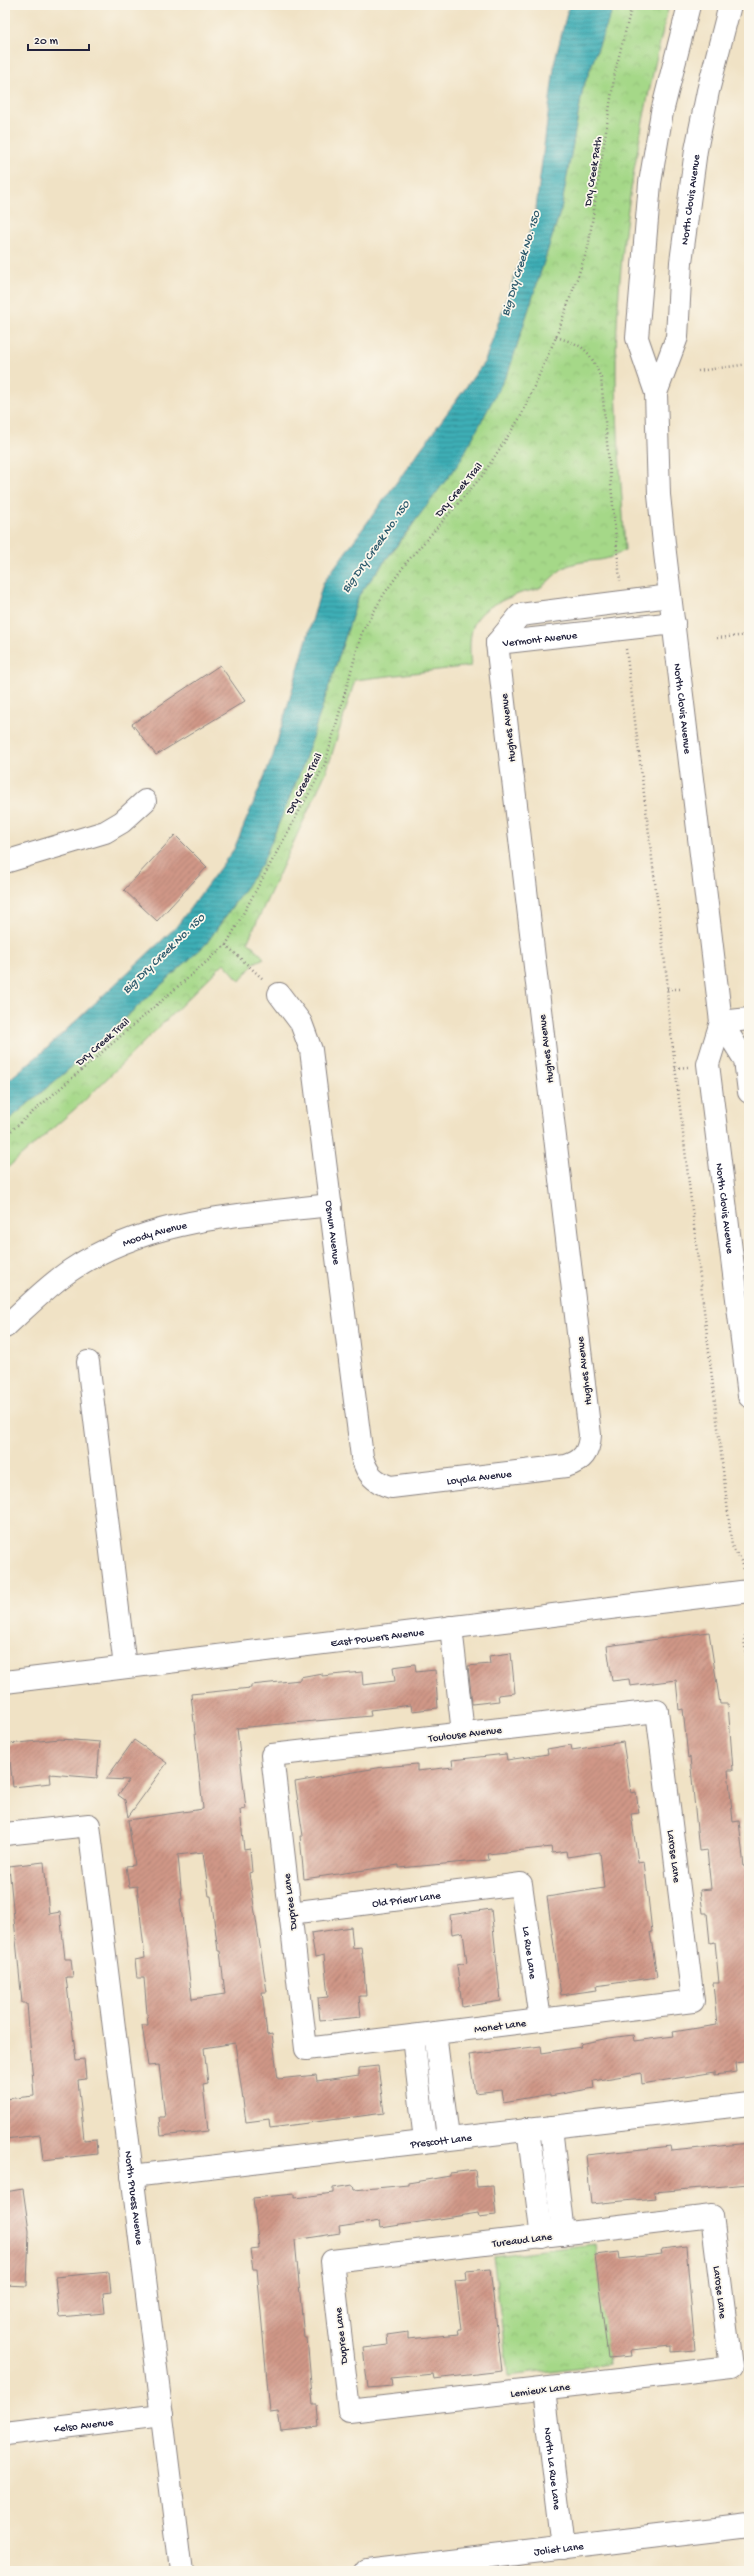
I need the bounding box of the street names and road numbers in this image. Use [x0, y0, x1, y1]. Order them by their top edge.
street label: Dry Creek Path [582, 136, 605, 208]
street label: North Clovis Avenue [679, 154, 703, 246]
street label: Dry Creek Trail [433, 460, 486, 521]
street label: Vermont Avenue [501, 630, 578, 650]
street label: North Clovis Avenue [670, 663, 693, 755]
street label: Hughes Avenue [499, 692, 519, 763]
street label: Dry Creek Trail [284, 751, 326, 817]
street label: Hughes Avenue [537, 1013, 557, 1084]
street label: Dry Creek Trail [73, 1016, 133, 1070]
street label: North Clovis Avenue [712, 1162, 735, 1255]
street label: Osmun Avenue [322, 1200, 342, 1266]
street label: Moody Avenue [121, 1220, 188, 1250]
street label: Hughes Avenue [575, 1335, 595, 1406]
street label: Loyola Avenue [446, 1469, 513, 1488]
street label: East Powers Avenue [330, 1627, 425, 1650]
street label: Toulouse Avenue [427, 1724, 503, 1746]
street label: Larose Lane [664, 1829, 682, 1884]
street label: Dupree Lane [282, 1873, 301, 1932]
street label: Old Prieur Lane [371, 1890, 442, 1911]
street label: La Rue Lane [519, 1926, 538, 1980]
street label: Monet Lane [474, 2018, 527, 2036]
street label: Prescott Lane [409, 2132, 473, 2152]
street label: North Pruess Avenue [121, 2150, 145, 2246]
street label: Tureaud Lane [491, 2231, 553, 2251]
street label: Larose Lane [710, 2265, 728, 2320]
street label: Dupree Lane [333, 2307, 351, 2366]
street label: Lemieux Lane [510, 2381, 571, 2401]
street label: Kelso Avenue [53, 2417, 114, 2436]
street label: North La Rue Lane [541, 2427, 562, 2511]
street label: Joliet Lane [533, 2541, 585, 2559]

